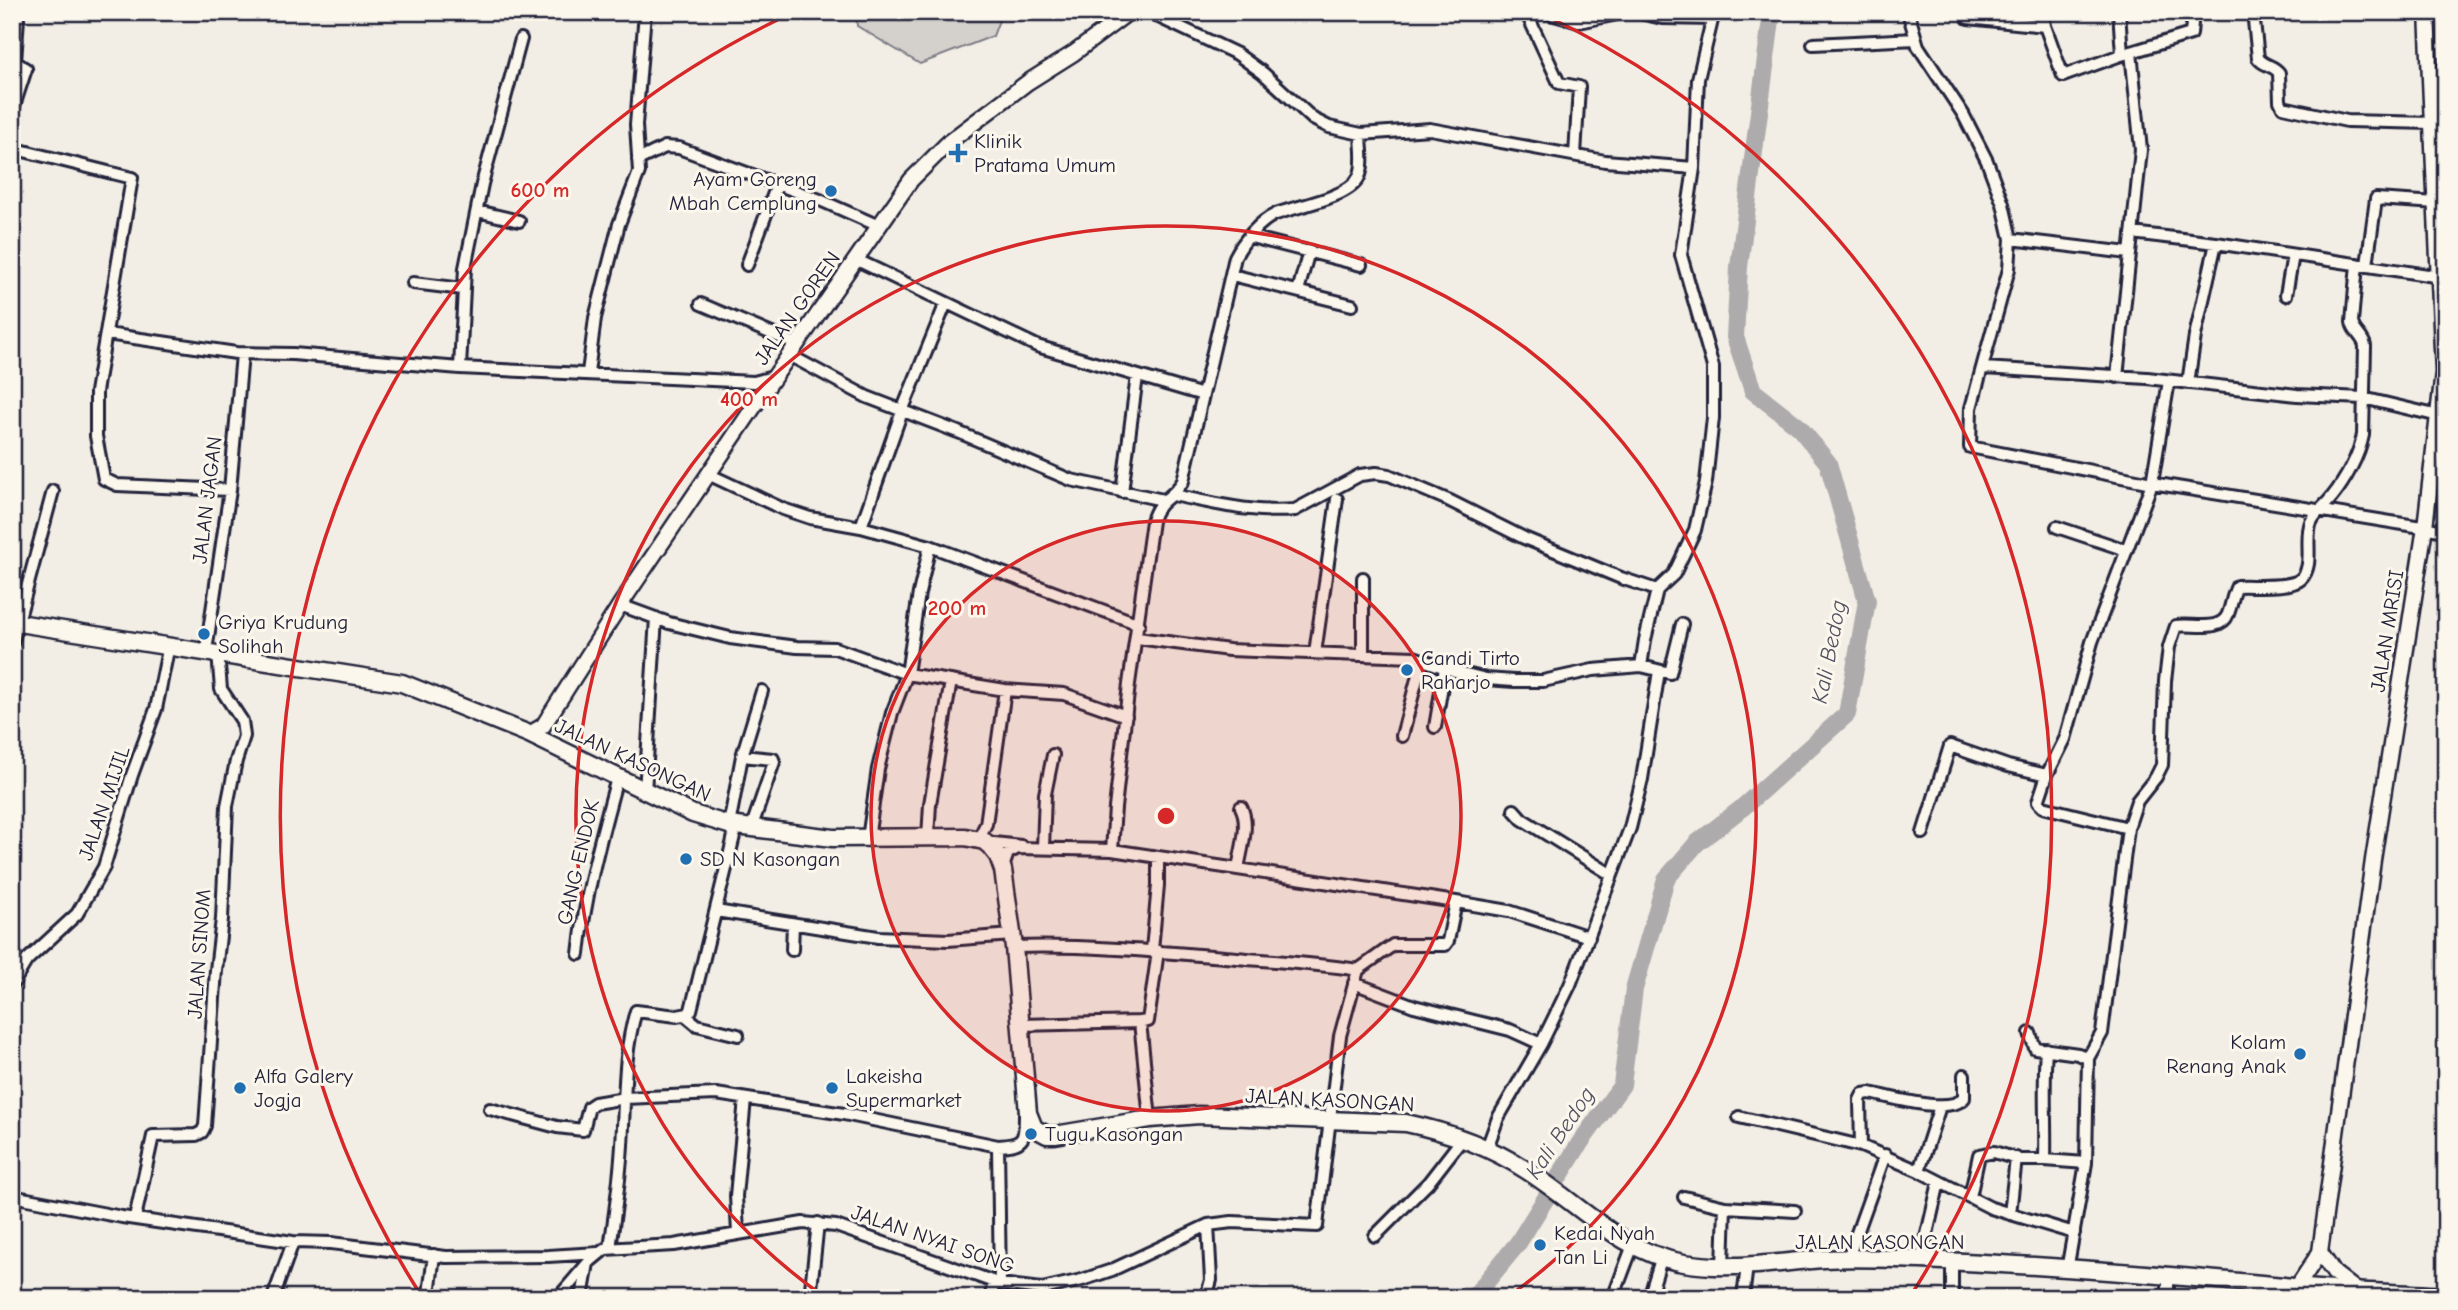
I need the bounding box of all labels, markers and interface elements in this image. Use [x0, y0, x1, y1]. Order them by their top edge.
place label: Klinik Pratama Umum [974, 129, 1116, 177]
marker: Klinik Pratama Umum [948, 143, 968, 163]
place label: Ayam Goreng Mbah Cemplung [669, 167, 817, 215]
text: 600 m [510, 178, 570, 202]
marker: Ayam Goreng Mbah Cemplung [823, 183, 839, 199]
street label: JALAN GOREN [749, 247, 845, 369]
text: 400 m [720, 387, 778, 411]
street label: JALAN JAGAN [187, 435, 227, 565]
street label: JALAN MRISI [2365, 568, 2409, 694]
text: 200 m [928, 596, 986, 620]
water label: Kali Bedog [1806, 598, 1852, 706]
place label: Griya Krudung Solihah [218, 610, 349, 658]
marker: Griya Krudung Solihah [196, 626, 212, 642]
place label: Candi Tirto Raharjo [1421, 646, 1520, 694]
marker: Candi Tirto Raharjo [1399, 662, 1415, 678]
street label: JALAN KASONGAN [551, 713, 715, 807]
street label: JALAN MIJIL [73, 742, 135, 863]
street label: GANG ENDOK [552, 797, 604, 927]
centre of rings [1154, 804, 1178, 828]
place label: SD N Kasongan [700, 847, 840, 871]
marker: SD N Kasongan [678, 851, 694, 867]
street label: JALAN SINOM [182, 888, 216, 1020]
place label: Kolam Renang Anak [2166, 1030, 2286, 1078]
marker: Kolam Renang Anak [2292, 1046, 2308, 1062]
place label: Alfa Galery Jogja [254, 1064, 353, 1112]
place label: Lakeisha Supermarket [846, 1064, 962, 1112]
marker: Alfa Galery Jogja [232, 1080, 248, 1096]
marker: Lakeisha Supermarket [824, 1080, 840, 1096]
water label: Kali Bedog [1520, 1082, 1600, 1184]
street label: JALAN KASONGAN [1245, 1084, 1415, 1116]
place label: Tugu Kasongan [1045, 1122, 1183, 1146]
marker: Tugu Kasongan [1023, 1126, 1039, 1142]
street label: JALAN NYAI SONG [848, 1200, 1018, 1278]
place label: Kedai Nyah Tan Li [1554, 1221, 1655, 1269]
street label: JALAN KASONGAN [1795, 1230, 1965, 1254]
marker: Kedai Nyah Tan Li [1532, 1237, 1548, 1253]

